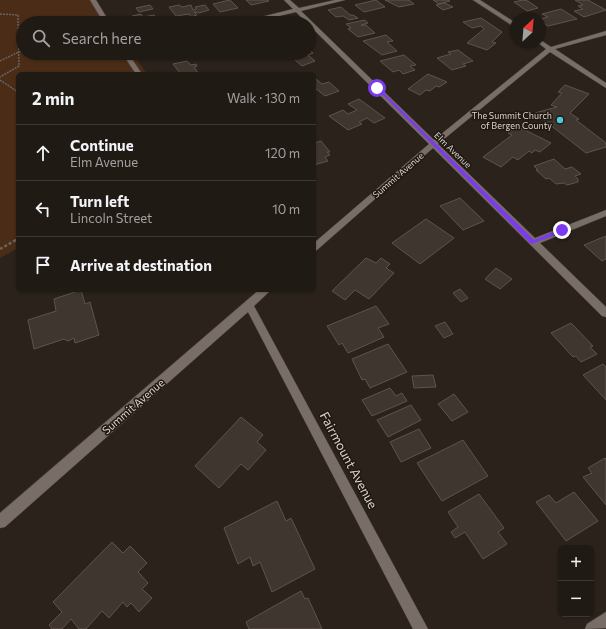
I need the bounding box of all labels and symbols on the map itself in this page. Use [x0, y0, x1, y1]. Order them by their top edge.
north arrow [510, 12, 546, 48]
route start [368, 79, 386, 97]
place label: The Summit Church of Bergen County [471, 110, 552, 131]
marker: The Summit Church of Bergen County [555, 115, 565, 125]
street label: Elm Avenue [432, 130, 474, 171]
street label: Summit Avenue [370, 150, 426, 200]
route end [553, 221, 571, 239]
street label: Summit Avenue [99, 375, 167, 436]
street label: Fairmount Avenue [317, 409, 381, 511]

